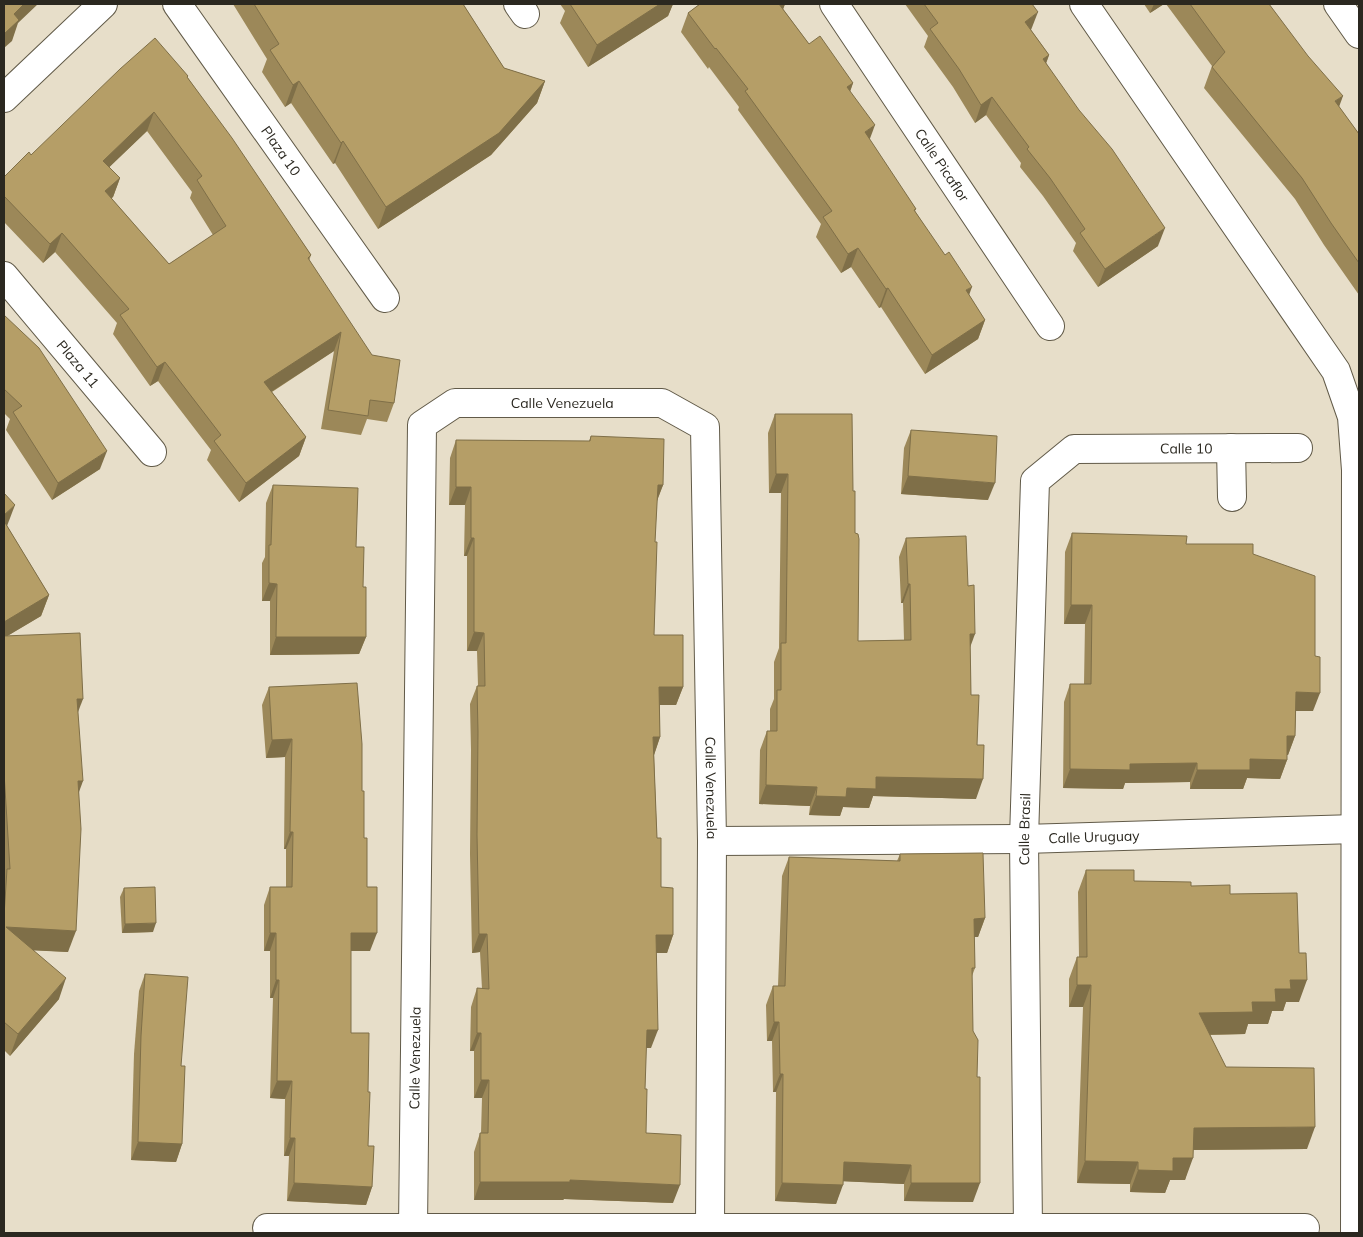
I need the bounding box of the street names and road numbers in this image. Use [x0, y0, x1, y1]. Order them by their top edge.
street label: Plaza 10 [257, 122, 305, 179]
street label: Calle Picaflor [911, 125, 974, 206]
street label: Plaza 11 [53, 336, 103, 392]
street label: Calle Venezuela [511, 394, 614, 412]
street label: Calle 10 [1160, 439, 1213, 458]
street label: Calle Venezuela [701, 736, 721, 840]
street label: Calle Brasil [1015, 793, 1034, 865]
street label: Calle Uruguay [1048, 827, 1141, 847]
street label: Calle Venezuela [405, 1006, 424, 1110]

